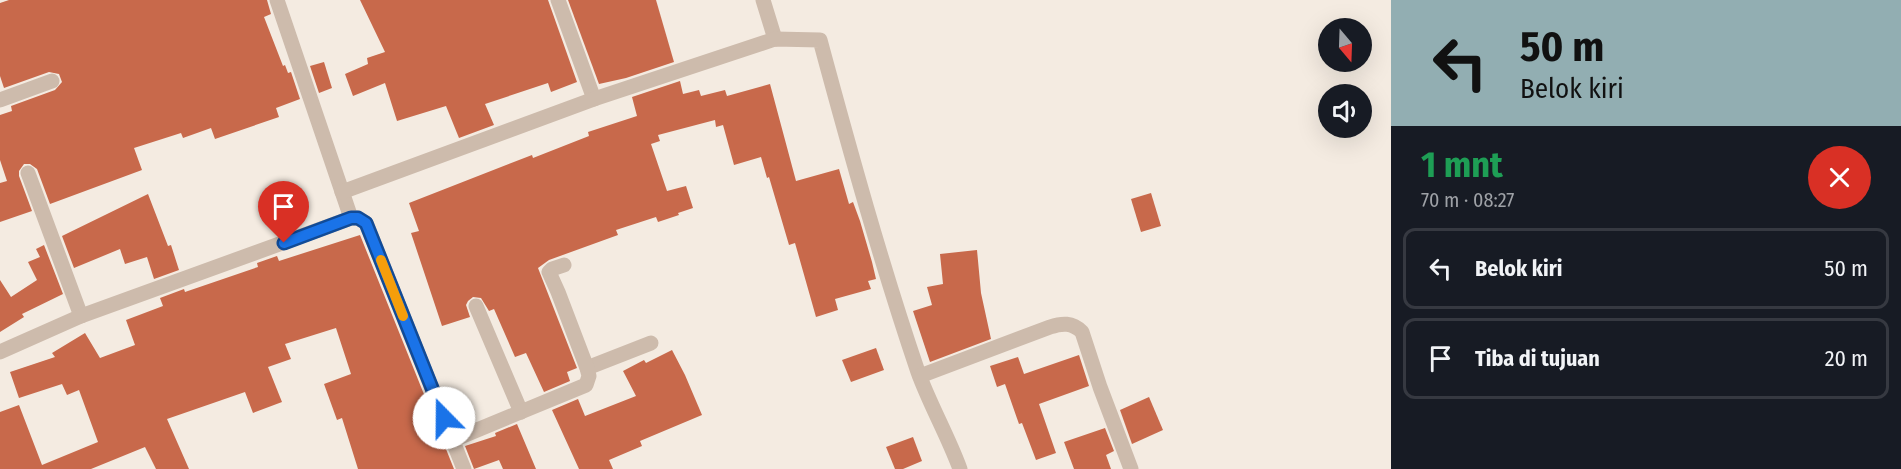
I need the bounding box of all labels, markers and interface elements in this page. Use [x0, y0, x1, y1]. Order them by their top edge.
north arrow [1318, 18, 1372, 72]
map controls [1318, 18, 1372, 138]
text: 50 m [1520, 22, 1604, 72]
icon: left [1421, 24, 1499, 102]
text: Belok kiri [1520, 73, 1624, 105]
button: sound [1318, 84, 1372, 138]
text: 1 mnt [1421, 143, 1503, 187]
button: close [1808, 146, 1871, 209]
pin [258, 181, 309, 243]
text: 70 m · 08:27 [1421, 188, 1514, 212]
icon: arrive [267, 190, 300, 223]
icon: left [1424, 252, 1457, 285]
text: Belok kiri [1475, 255, 1563, 282]
text: 50 m [1824, 255, 1868, 282]
icon: arrive [1424, 342, 1457, 375]
text: Tiba di tujuan [1475, 345, 1600, 372]
text: 20 m [1825, 345, 1868, 372]
position arrow [412, 386, 476, 450]

